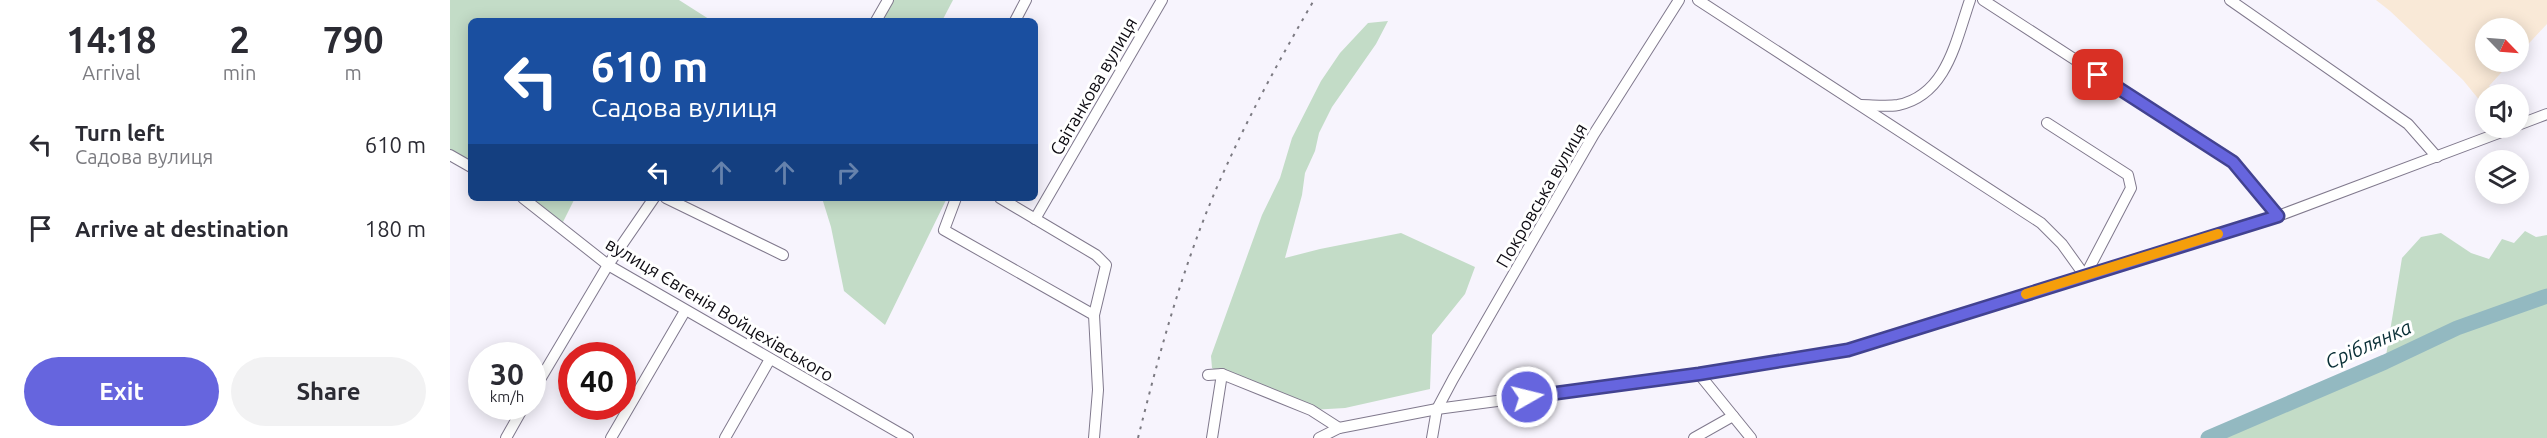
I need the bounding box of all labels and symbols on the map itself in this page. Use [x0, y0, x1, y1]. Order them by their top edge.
street label: Світанкова вулиця [1045, 14, 1141, 158]
north arrow [2475, 18, 2529, 72]
pin [2072, 49, 2123, 100]
street label: Покровська вулиця [1492, 119, 1590, 271]
street label: вулиця Євгенія Войцехівського [603, 233, 837, 385]
water label: Сріблянка [2321, 315, 2415, 373]
speed limit sign: 40 [558, 342, 636, 420]
position arrow [1495, 365, 1559, 429]

